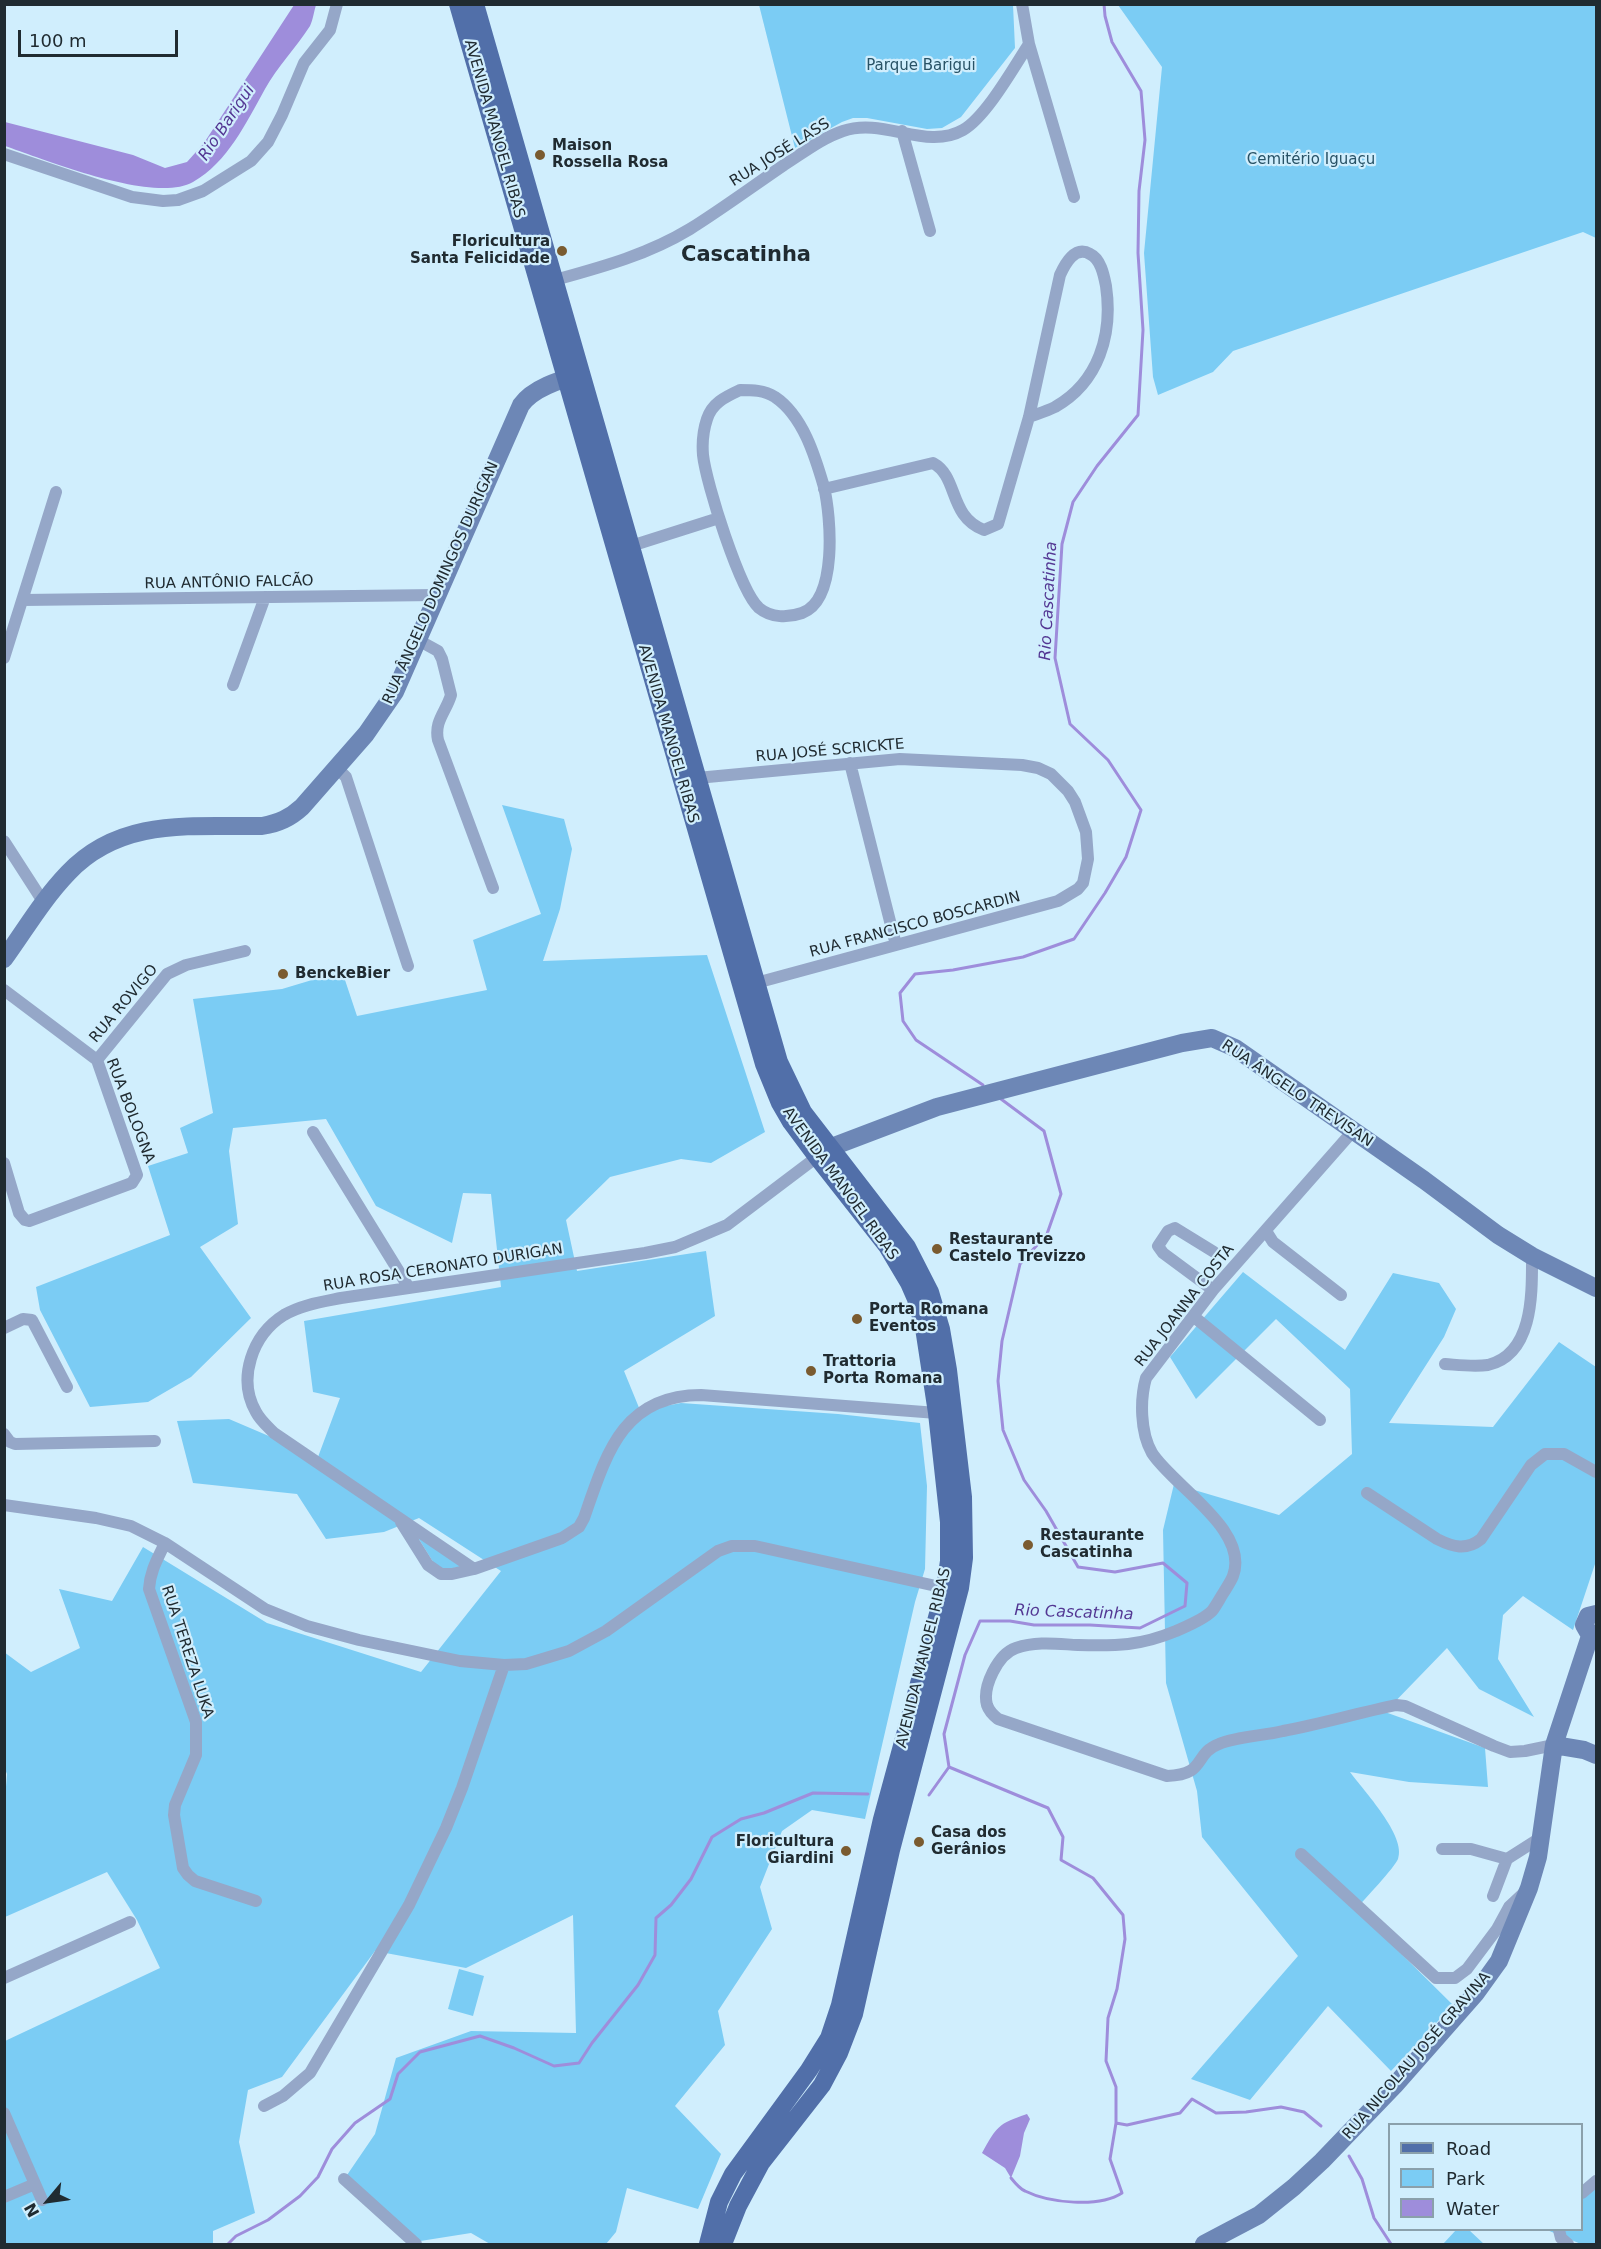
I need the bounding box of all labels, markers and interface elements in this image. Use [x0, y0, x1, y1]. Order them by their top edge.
scale bar [21, 18, 182, 56]
text: 100 m [29, 30, 87, 51]
street label: AVENIDA MANOEL RIBAS [460, 38, 528, 220]
park label: Parque Barigui [866, 57, 976, 75]
water label: Rio Barigui [195, 82, 259, 164]
street label: RUA JOSÉ LASS [727, 115, 833, 191]
place label: Maison Rossella Rosa [552, 137, 668, 172]
marker: Maison Rossella Rosa [533, 148, 547, 162]
park label: Cemitério Iguaçu [1247, 151, 1375, 169]
place label: Floricultura Santa Felicidade [410, 233, 550, 268]
district label: Cascatinha [681, 243, 811, 269]
marker: Floricultura Santa Felicidade [555, 244, 569, 258]
street label: RUA ÂNGELO DOMINGOS DURIGAN [379, 459, 503, 707]
water label: Rio Cascatinha [1036, 541, 1062, 661]
street label: RUA ANTÔNIO FALCÃO [144, 573, 314, 593]
street label: AVENIDA MANOEL RIBAS [634, 643, 702, 825]
street label: RUA JOSÉ SCRICKTE [755, 736, 905, 766]
street label: RUA FRANCISCO BOSCARDIN [808, 888, 1022, 962]
street label: RUA ROVIGO [86, 961, 162, 1047]
place label: BenckeBier [295, 965, 390, 983]
marker: BenckeBier [276, 967, 290, 981]
street label: RUA ÂNGELO TREVISAN [1218, 1037, 1376, 1151]
street label: RUA BOLOGNA [102, 1056, 158, 1166]
street label: AVENIDA MANOEL RIBAS [778, 1104, 902, 1264]
place label: Restaurante Castelo Trevizzo [949, 1231, 1086, 1266]
street label: RUA ROSA CERONATO DURIGAN [322, 1240, 564, 1296]
street label: RUA JOANNA COSTA [1132, 1241, 1238, 1371]
marker: Restaurante Castelo Trevizzo [930, 1242, 944, 1256]
place label: Porta Romana Eventos [869, 1301, 989, 1336]
marker: Porta Romana Eventos [850, 1312, 864, 1326]
place label: Trattoria Porta Romana [823, 1353, 943, 1388]
marker: Trattoria Porta Romana [804, 1364, 818, 1378]
place label: Restaurante Cascatinha [1040, 1527, 1144, 1562]
marker: Restaurante Cascatinha [1021, 1538, 1035, 1552]
street label: AVENIDA MANOEL RIBAS [893, 1566, 955, 1750]
street label: RUA TEREZA LUKA [157, 1583, 217, 1721]
water label: Rio Cascatinha [1014, 1601, 1134, 1625]
place label: Casa dos Gerânios [931, 1824, 1006, 1859]
place label: Floricultura Giardini [736, 1833, 834, 1868]
marker: Casa dos Gerânios [912, 1835, 926, 1849]
marker: Floricultura Giardini [839, 1844, 853, 1858]
street label: RUA NICOLAU JOSÉ GRAVINA [1339, 1969, 1495, 2143]
legend [1388, 2123, 1583, 2231]
text: Road [1446, 2138, 1491, 2159]
text: Park [1446, 2168, 1485, 2189]
north arrow [18, 2171, 78, 2231]
text: Water [1446, 2198, 1499, 2219]
text: N [20, 2200, 43, 2220]

